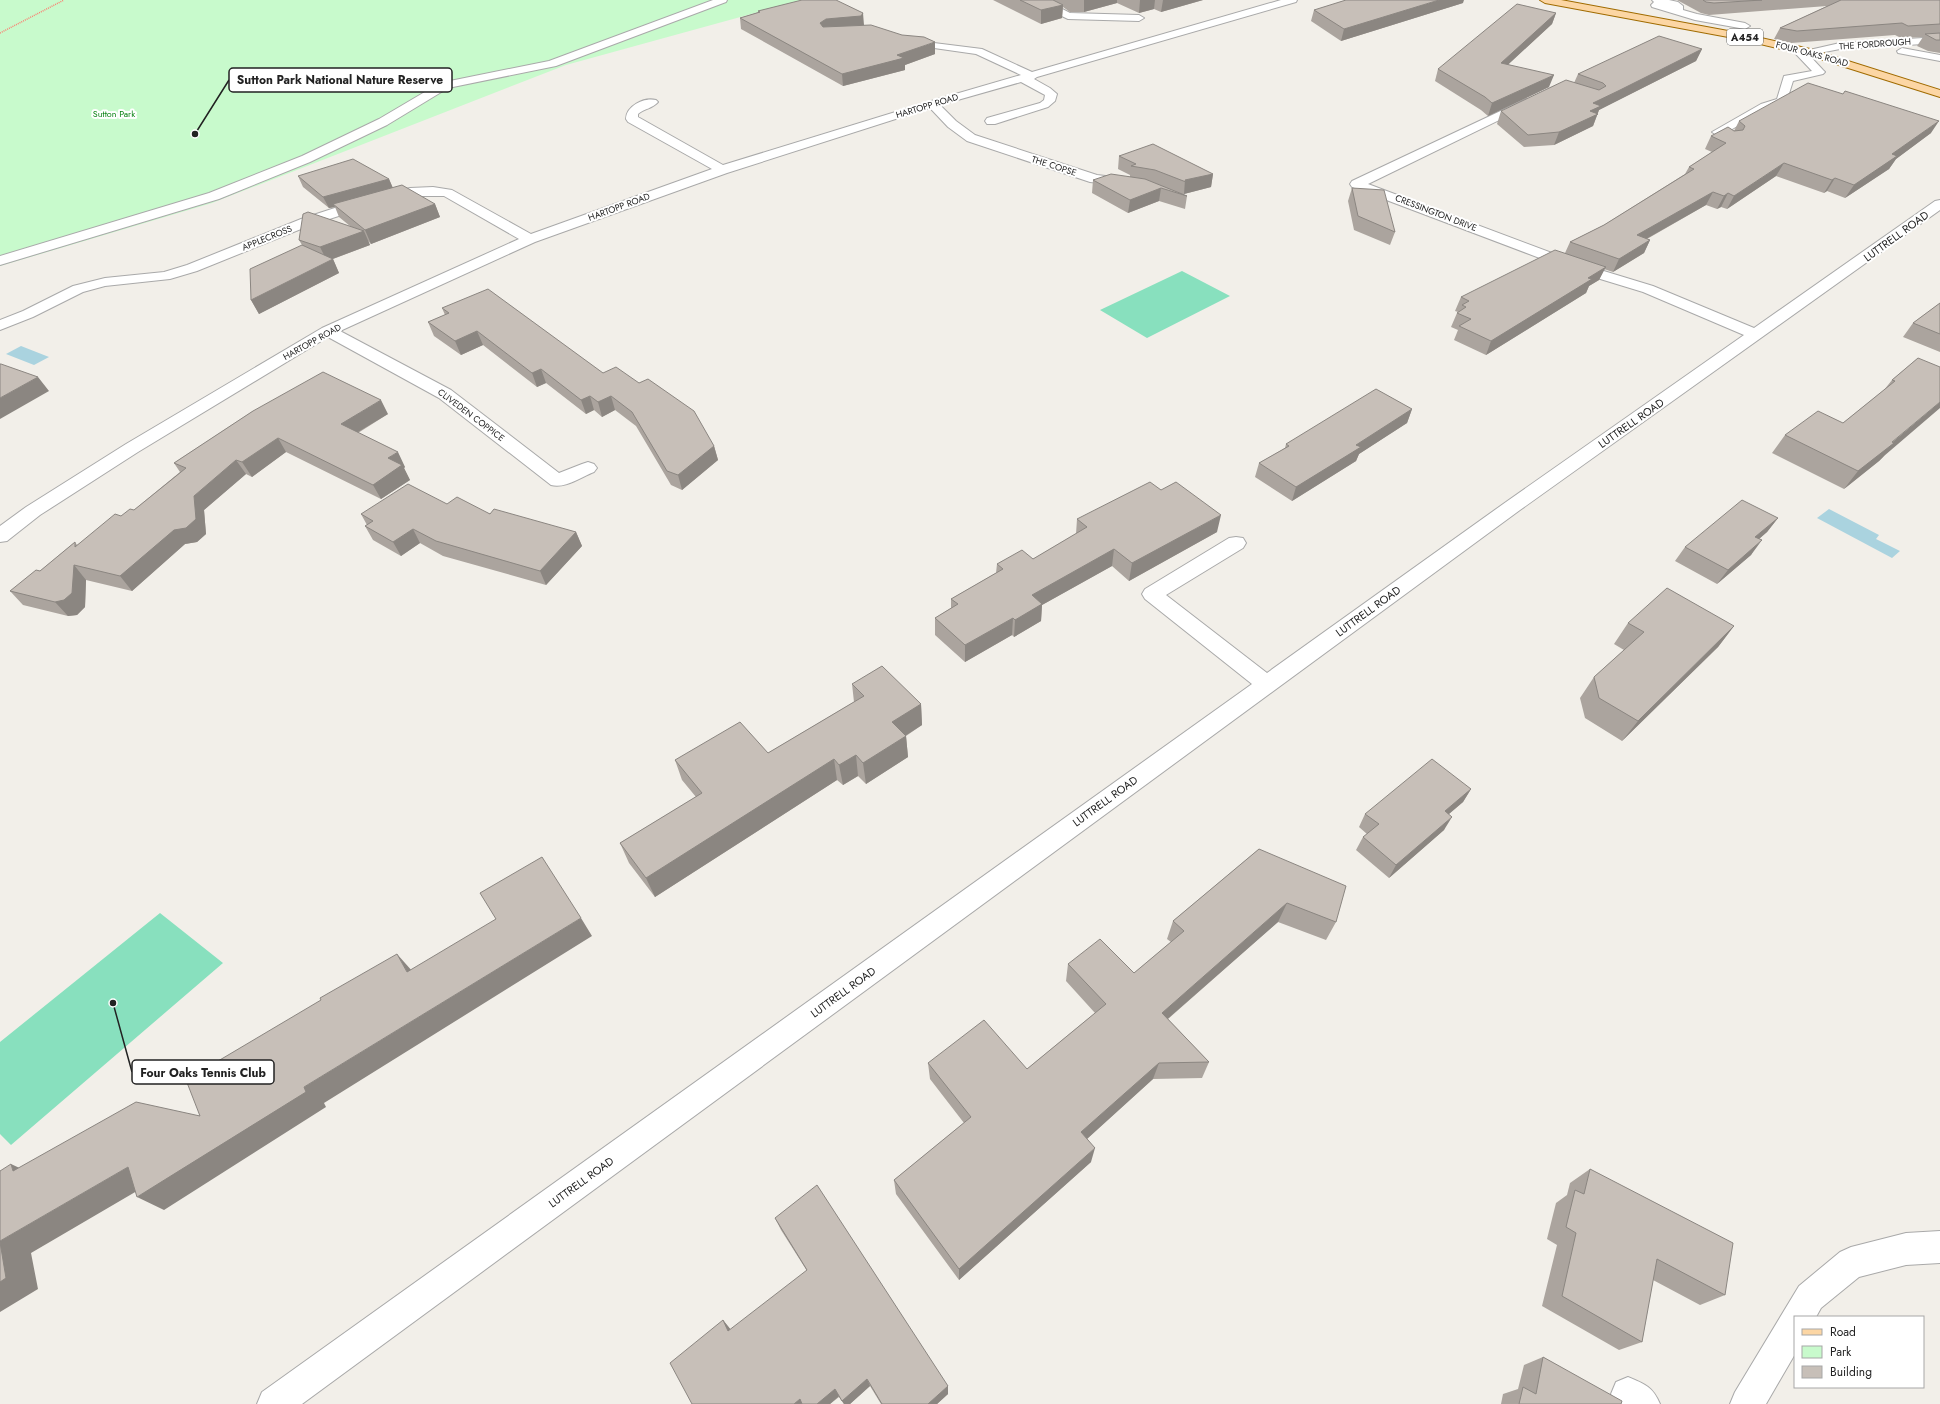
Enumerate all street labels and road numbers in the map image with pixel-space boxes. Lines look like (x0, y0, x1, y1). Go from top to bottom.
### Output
road number: A454 (1727, 29, 1763, 45)
street label: THE FORDROUGH (1838, 34, 1911, 53)
street label: FOUR OAKS ROAD (1775, 38, 1850, 69)
street label: HARTOPP ROAD (894, 90, 960, 121)
street label: THE COPSE (1030, 152, 1078, 179)
street label: HARTOPP ROAD (586, 189, 651, 224)
street label: CRESSINGTON DRIVE (1393, 191, 1479, 234)
street label: LUTTRELL ROAD (1860, 207, 1932, 265)
street label: APPLECROSS (240, 222, 294, 253)
street label: HARTOPP ROAD (280, 320, 343, 363)
street label: CLIVEDEN COPPICE (435, 385, 507, 444)
street label: LUTTRELL ROAD (1595, 394, 1668, 452)
street label: LUTTRELL ROAD (1332, 582, 1404, 640)
street label: LUTTRELL ROAD (1069, 772, 1141, 830)
street label: LUTTRELL ROAD (807, 963, 879, 1021)
street label: LUTTRELL ROAD (545, 1153, 617, 1211)

